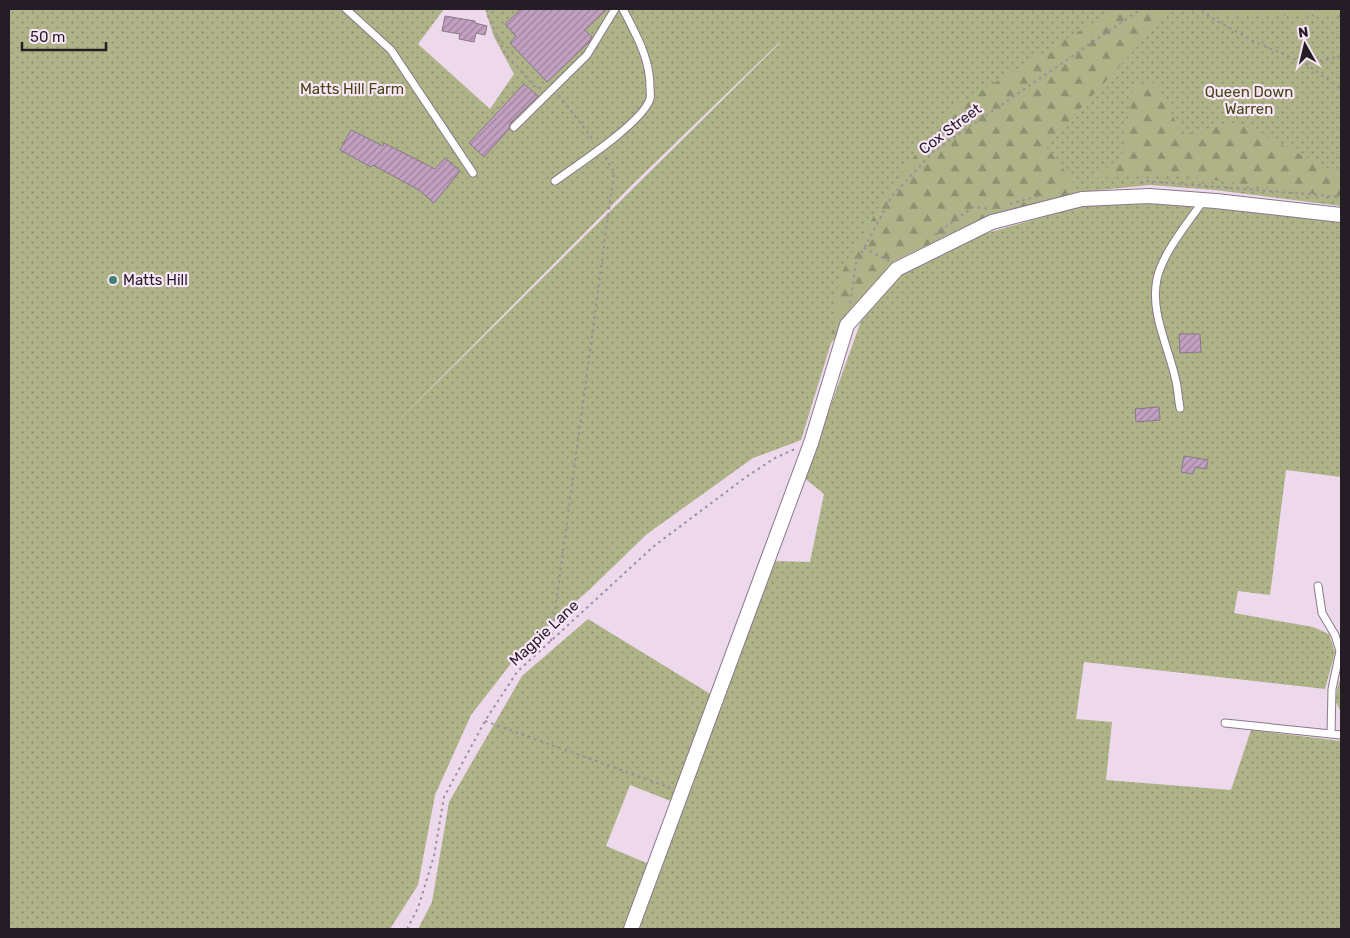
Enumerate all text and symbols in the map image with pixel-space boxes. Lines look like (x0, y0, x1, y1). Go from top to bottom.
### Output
scale bar (22, 20, 106, 52)
north arrow (1280, 20, 1330, 70)
text: N (1297, 24, 1309, 42)
text: 50 m (30, 28, 65, 46)
park label: Matts Hill Farm (300, 80, 404, 98)
park label: Queen Down Warren (1205, 83, 1293, 118)
street label: Cox Street (915, 100, 985, 158)
place label: Matts Hill (123, 271, 188, 289)
marker: Matts Hill (107, 274, 119, 286)
street label: Magpie Lane (506, 596, 582, 670)

